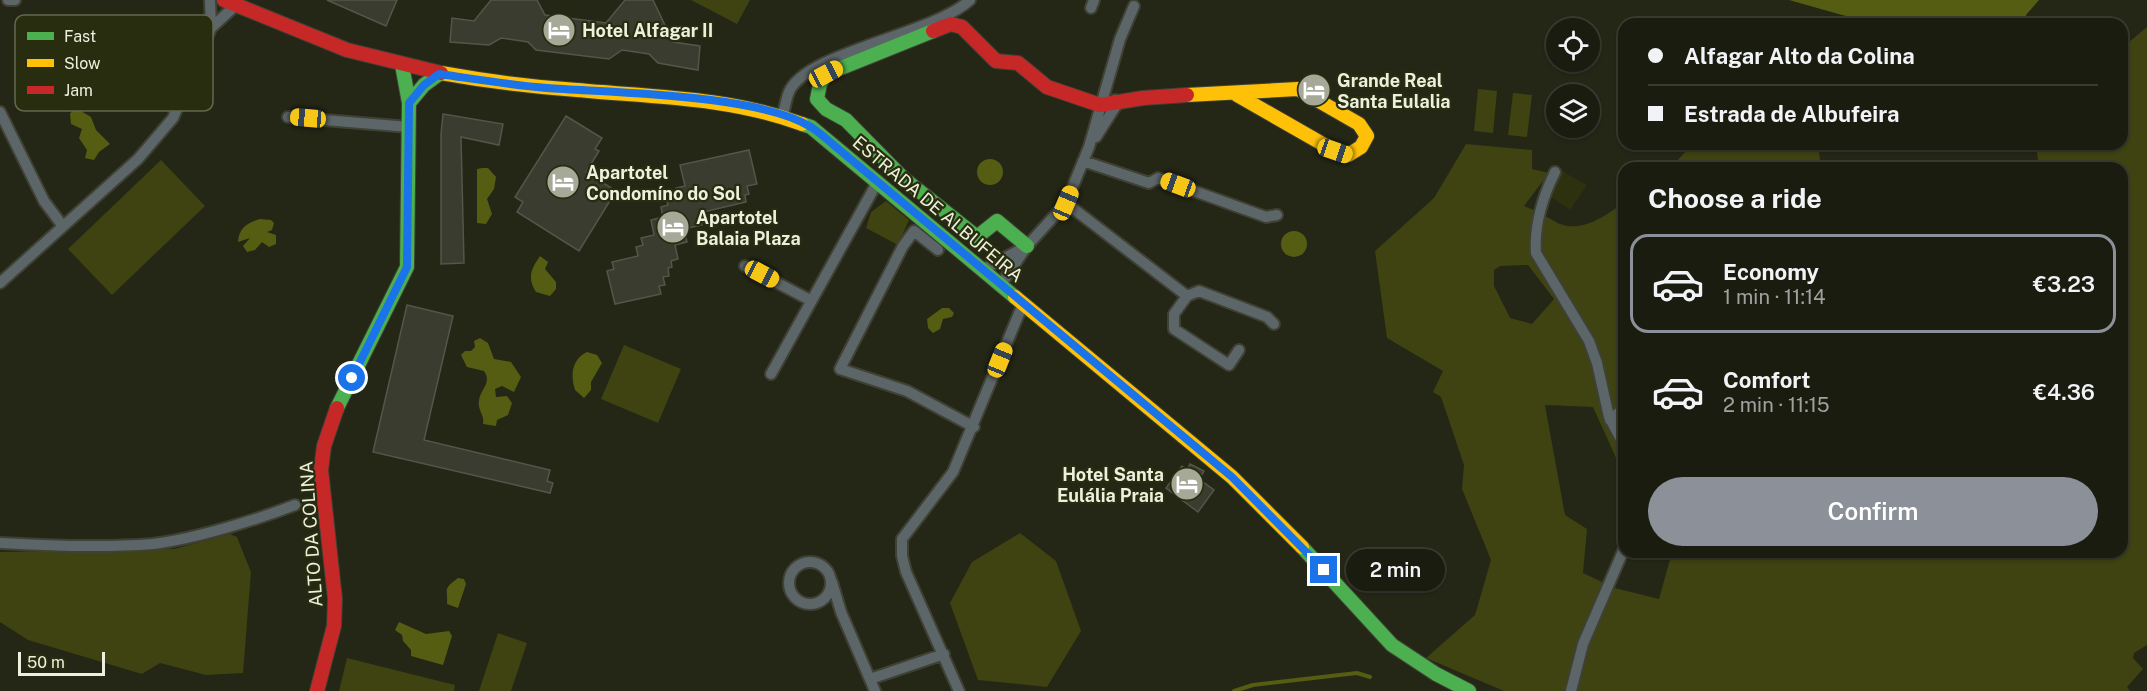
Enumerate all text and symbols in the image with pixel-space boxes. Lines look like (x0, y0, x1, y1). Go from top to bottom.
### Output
hotel icon: Hotel Alfagar II (541, 12, 577, 48)
legend (15, 15, 213, 111)
map controls (1546, 18, 1600, 138)
button: locate (1546, 18, 1600, 72)
place label: Hotel Alfagar II (582, 20, 713, 41)
text: Fast (64, 27, 96, 46)
text: Alfagar Alto da Colina (1684, 43, 1915, 69)
text: Slow (64, 54, 101, 73)
car (806, 58, 846, 90)
place label: Grande Real Santa Eulalia (1337, 70, 1451, 112)
hotel icon: Grande Real Santa Eulalia (1296, 72, 1332, 108)
text: Jam (64, 81, 93, 100)
button: layers (1546, 84, 1600, 138)
text: Estrada de Albufeira (1684, 101, 1900, 127)
car (289, 107, 327, 129)
street label: ESTRADA DE ALBUFEIRA (849, 132, 1028, 287)
car (1315, 137, 1355, 165)
place label: Apartotel Condomíno do Sol (586, 162, 741, 204)
hotel icon: Apartotel Condomíno do Sol (545, 164, 581, 200)
car (1158, 170, 1198, 200)
text: Choose a ride (1648, 182, 1822, 214)
car (1051, 183, 1081, 223)
place label: Apartotel Balaia Plaza (696, 207, 801, 249)
hotel icon: Apartotel Balaia Plaza (655, 209, 691, 245)
icon: car (1651, 257, 1705, 311)
car (742, 258, 782, 290)
text: Economy (1723, 259, 1819, 285)
text: €3.23 (2033, 271, 2095, 297)
text: 1 min · 11:14 (1723, 285, 1826, 309)
car (985, 340, 1015, 380)
route start (338, 364, 365, 391)
icon: car (1651, 365, 1705, 419)
text: Comfort (1723, 367, 1810, 393)
text: €4.36 (2033, 379, 2095, 405)
text: 2 min · 11:15 (1723, 393, 1830, 417)
street label: ALTO DA COLINA (295, 460, 327, 608)
place label: Hotel Santa Eulália Praia (1057, 464, 1164, 506)
hotel icon: Hotel Santa Eulália Praia (1169, 466, 1205, 502)
button: Confirm (1648, 477, 2098, 546)
callout: 2 min (1345, 549, 1444, 591)
route end (1310, 556, 1337, 583)
text: 2 min (1370, 558, 1421, 582)
scale bar (18, 649, 105, 676)
text: 50 m (27, 653, 65, 672)

